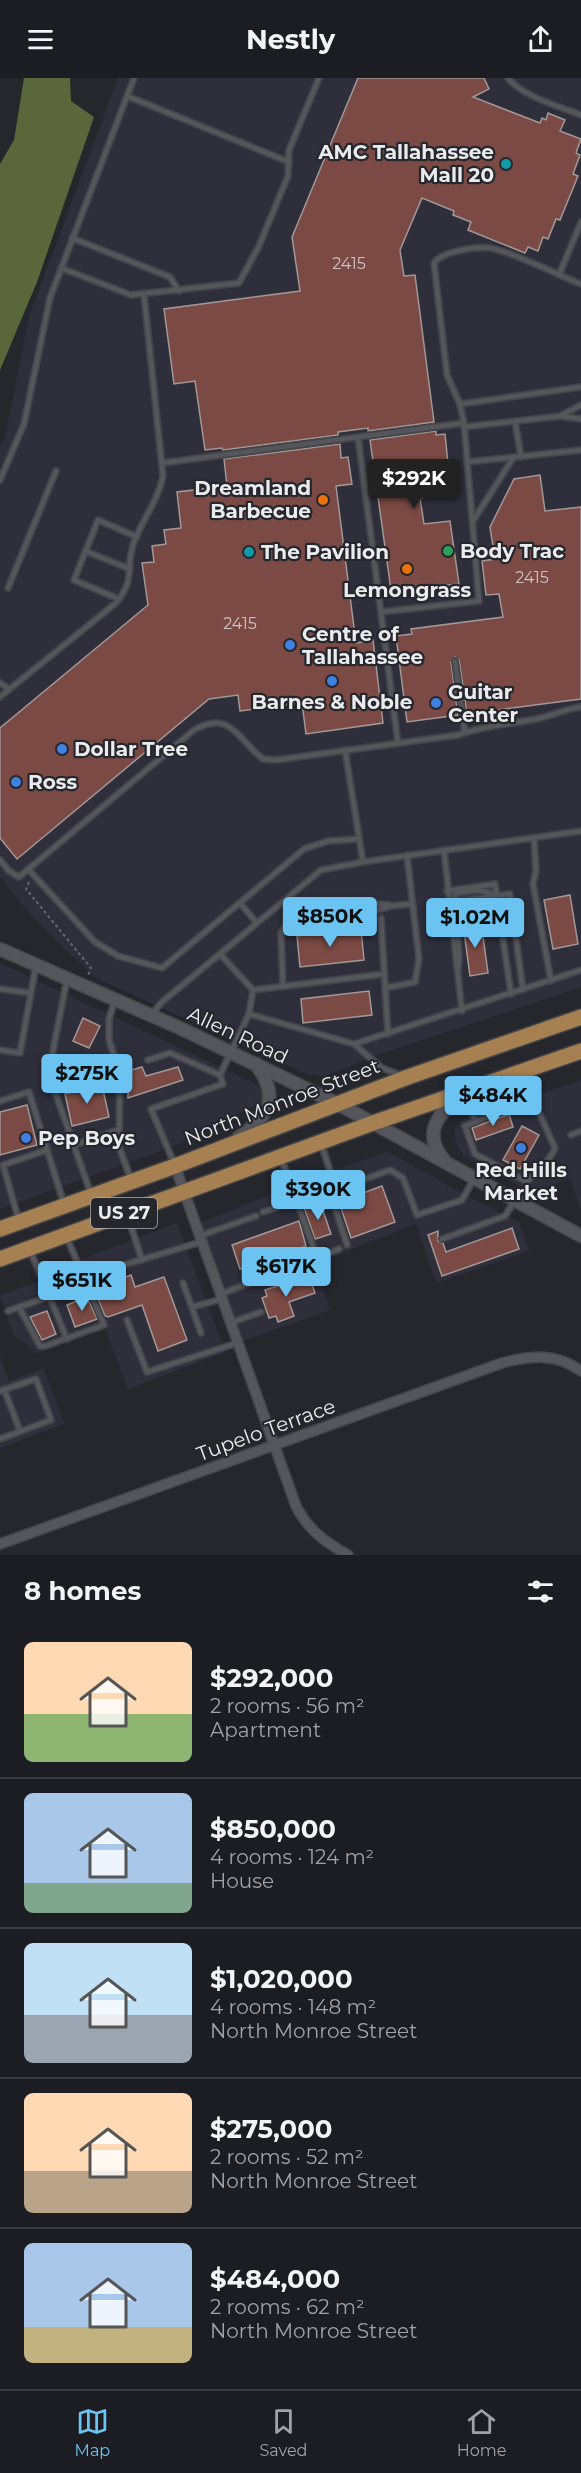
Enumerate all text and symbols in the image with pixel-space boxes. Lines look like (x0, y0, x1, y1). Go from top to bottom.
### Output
icon: menu (24, 23, 57, 56)
text: Nestly (246, 23, 335, 56)
icon: share (524, 23, 557, 56)
place label: AMC Tallahassee Mall 20 (317, 140, 494, 187)
marker: AMC Tallahassee Mall 20 (499, 157, 513, 171)
house number: 2415 (332, 254, 366, 273)
pin: $292K (372, 459, 456, 510)
text: $292K (382, 466, 446, 490)
place label: Dreamland Barbecue (194, 476, 311, 523)
marker: Dreamland Barbecue (316, 493, 330, 507)
place label: Body Trac (460, 539, 564, 563)
place label: The Pavilion (261, 540, 389, 564)
marker: Body Trac (441, 544, 455, 558)
marker: The Pavilion (242, 545, 256, 559)
marker: Lemongrass (400, 562, 414, 576)
house number: 2415 (515, 568, 549, 587)
place label: Lemongrass (343, 578, 471, 602)
house number: 2415 (223, 614, 257, 633)
place label: Centre of Tallahassee (302, 622, 423, 669)
marker: Centre of Tallahassee (283, 638, 297, 652)
marker: Barnes & Noble (325, 674, 339, 688)
place label: Guitar Center (448, 680, 519, 727)
place label: Barnes & Noble (252, 690, 412, 714)
marker: Guitar Center (429, 696, 443, 710)
place label: Dollar Tree (74, 737, 188, 761)
marker: Dollar Tree (55, 742, 69, 756)
place label: Ross (28, 770, 77, 794)
marker: Ross (9, 775, 23, 789)
pin: $850K (288, 897, 372, 948)
pin: $1.02M (426, 898, 524, 949)
text: $850K (297, 904, 363, 928)
text: $1.02M (440, 905, 510, 929)
street label: Allen Road (184, 1001, 292, 1069)
pin: $275K (45, 1054, 129, 1105)
street label: North Monroe Street (181, 1054, 383, 1150)
text: $275K (55, 1061, 119, 1085)
pin: $484K (451, 1076, 535, 1127)
text: $484K (459, 1083, 527, 1107)
place label: Pep Boys (38, 1126, 135, 1150)
marker: Pep Boys (19, 1131, 33, 1145)
marker: Red Hills Market (514, 1141, 528, 1155)
place label: Red Hills Market (475, 1158, 567, 1205)
pin: $390K (276, 1170, 360, 1221)
text: $390K (285, 1177, 351, 1201)
road number: US 27 (91, 1198, 157, 1228)
pin: $617K (244, 1247, 328, 1298)
text: $617K (256, 1254, 316, 1278)
pin: $651K (40, 1261, 124, 1312)
text: $651K (52, 1268, 112, 1292)
street label: Tupelo Terrace (193, 1394, 339, 1466)
text: 8 homes (24, 1575, 141, 1607)
icon: filters (524, 1575, 557, 1608)
text: $292,000 (210, 1662, 333, 1694)
icon: home (72, 1666, 144, 1738)
text: 2 rooms · 56 m² (210, 1694, 365, 1718)
text: Apartment (210, 1718, 321, 1742)
text: $850,000 (210, 1813, 336, 1845)
icon: home (72, 1817, 144, 1889)
text: 4 rooms · 124 m² (210, 1845, 374, 1869)
text: House (210, 1869, 274, 1893)
text: $1,020,000 (210, 1963, 353, 1995)
icon: home (72, 1967, 144, 2039)
text: 4 rooms · 148 m² (210, 1995, 376, 2019)
text: North Monroe Street (210, 2019, 417, 2043)
text: $275,000 (210, 2113, 333, 2145)
icon: home (72, 2117, 144, 2189)
text: 2 rooms · 52 m² (210, 2145, 364, 2169)
text: North Monroe Street (210, 2169, 417, 2193)
text: $484,000 (210, 2263, 340, 2295)
icon: home (72, 2267, 144, 2339)
text: 2 rooms · 62 m² (210, 2295, 365, 2319)
text: North Monroe Street (210, 2319, 417, 2343)
tab: Map (75, 2405, 110, 2460)
tab: Saved (259, 2405, 307, 2460)
tab: Home (457, 2405, 506, 2460)

